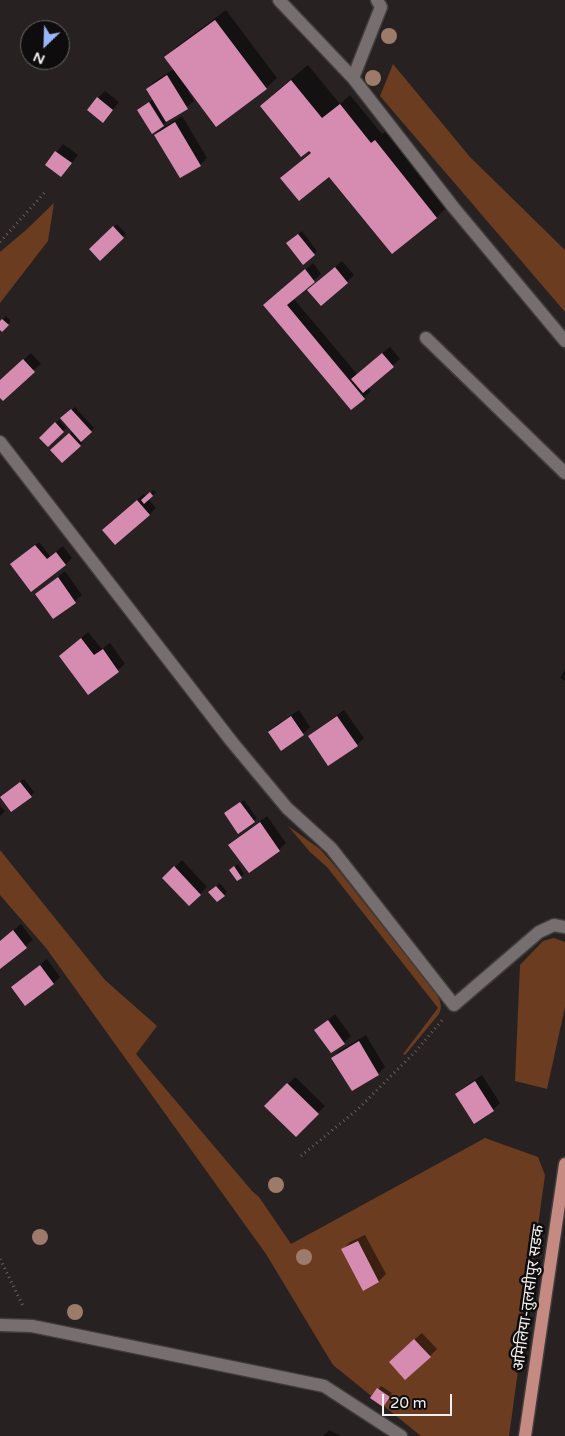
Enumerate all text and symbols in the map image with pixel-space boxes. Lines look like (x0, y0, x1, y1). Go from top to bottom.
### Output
north arrow (20, 20, 70, 70)
text: N (31, 48, 48, 68)
street label: अमिलिया-तुलसीपुर सडक (509, 1224, 549, 1372)
scale bar (385, 1384, 455, 1416)
text: 20 m (390, 1394, 427, 1412)

